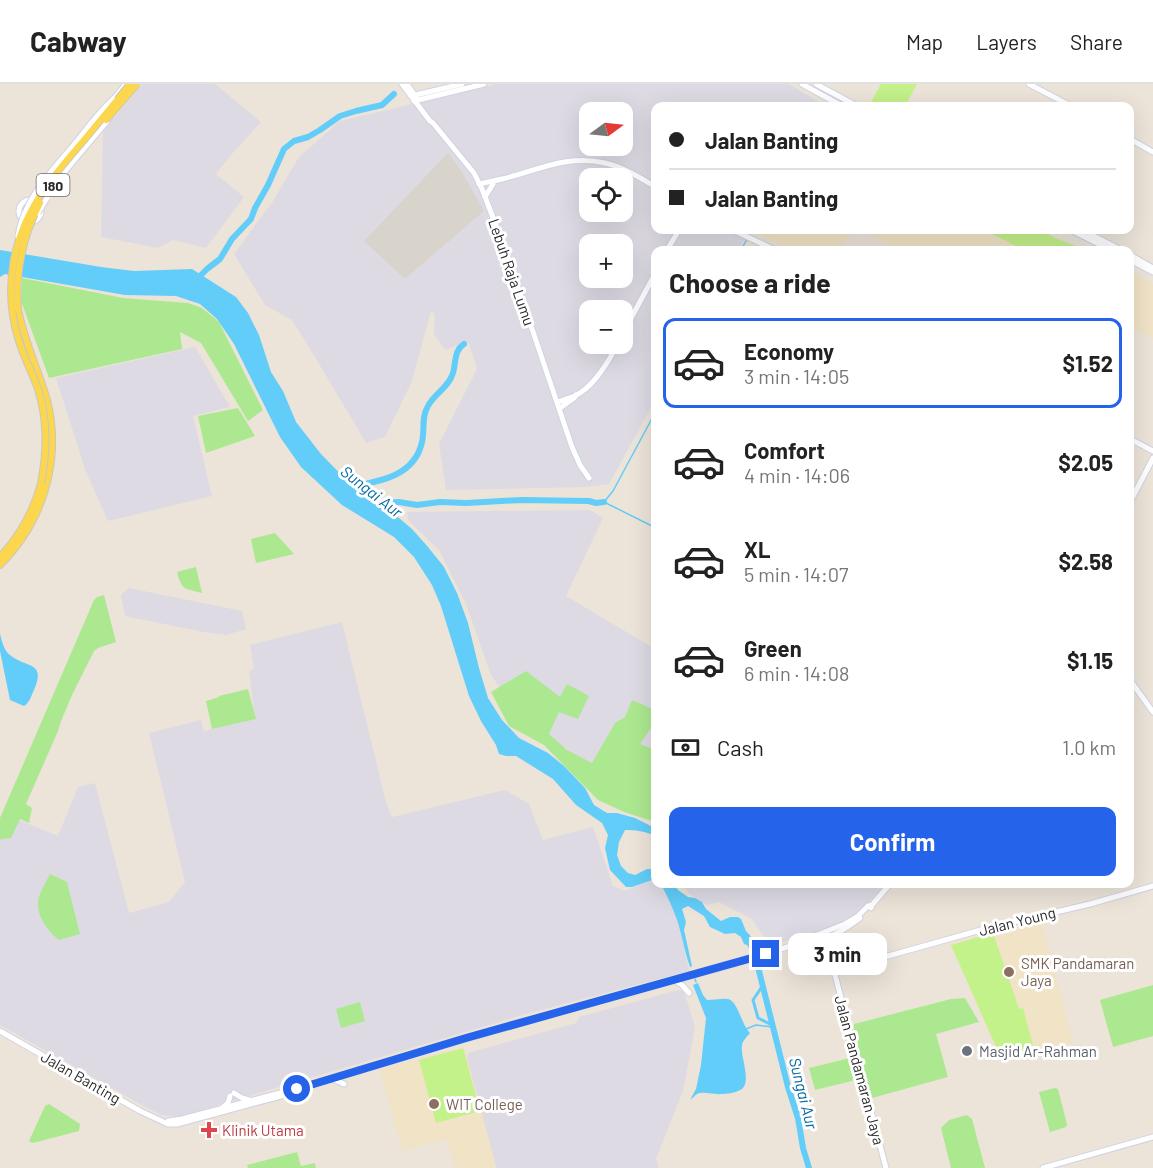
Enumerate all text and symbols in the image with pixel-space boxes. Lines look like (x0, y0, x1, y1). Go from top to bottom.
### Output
text: Cabway (30, 24, 127, 58)
text: Map (906, 29, 943, 54)
text: Layers (976, 29, 1037, 54)
text: Share (1070, 29, 1123, 54)
north arrow (579, 102, 633, 156)
map controls (579, 102, 633, 354)
text: Jalan Banting (705, 127, 838, 153)
button: locate (579, 168, 633, 222)
road number: 180 (36, 174, 70, 196)
text: Jalan Banting (705, 185, 838, 211)
street label: Lebuh Raja Lumu (485, 216, 539, 328)
button: + (579, 234, 633, 288)
text: Choose a ride (669, 266, 831, 298)
button: − (579, 300, 633, 354)
icon: car (672, 336, 726, 390)
text: Economy (744, 338, 834, 364)
text: $1.52 (1063, 350, 1113, 376)
text: 3 min · 14:05 (744, 364, 849, 388)
icon: car (672, 435, 726, 489)
text: Comfort (744, 437, 825, 463)
text: $2.05 (1058, 449, 1113, 475)
water label: Sungai Aur (337, 461, 408, 522)
text: 4 min · 14:06 (744, 463, 850, 487)
icon: car (672, 534, 726, 588)
text: XL (744, 536, 770, 562)
text: $2.58 (1058, 548, 1113, 574)
text: 5 min · 14:07 (744, 562, 848, 586)
icon: car (672, 633, 726, 687)
text: Green (744, 635, 802, 661)
text: $1.15 (1067, 647, 1113, 673)
text: 6 min · 14:08 (744, 661, 849, 685)
icon: cash (669, 731, 702, 764)
text: Cash (717, 734, 764, 760)
text: 1.0 km (1062, 735, 1116, 759)
button: Confirm (669, 807, 1116, 876)
street label: Jalan Young (977, 903, 1057, 939)
callout: 3 min (787, 933, 886, 975)
route end (752, 940, 779, 967)
text: 3 min (814, 942, 861, 966)
place label: SMK Pandamaran Jaya (1021, 954, 1134, 989)
marker: SMK Pandamaran Jaya (1002, 965, 1016, 979)
street label: Jalan Pandamaran Jaya (831, 993, 889, 1147)
place label: Masjid Ar-Rahman (979, 1042, 1097, 1060)
marker: Masjid Ar-Rahman (960, 1044, 974, 1058)
street label: Jalan Banting (38, 1047, 124, 1107)
water label: Sungai Aur (786, 1055, 822, 1132)
route start (283, 1075, 310, 1102)
place label: WIT College (446, 1095, 523, 1113)
marker: WIT College (427, 1097, 441, 1111)
marker: Klinik Utama (200, 1121, 218, 1139)
place label: Klinik Utama (222, 1121, 304, 1139)

